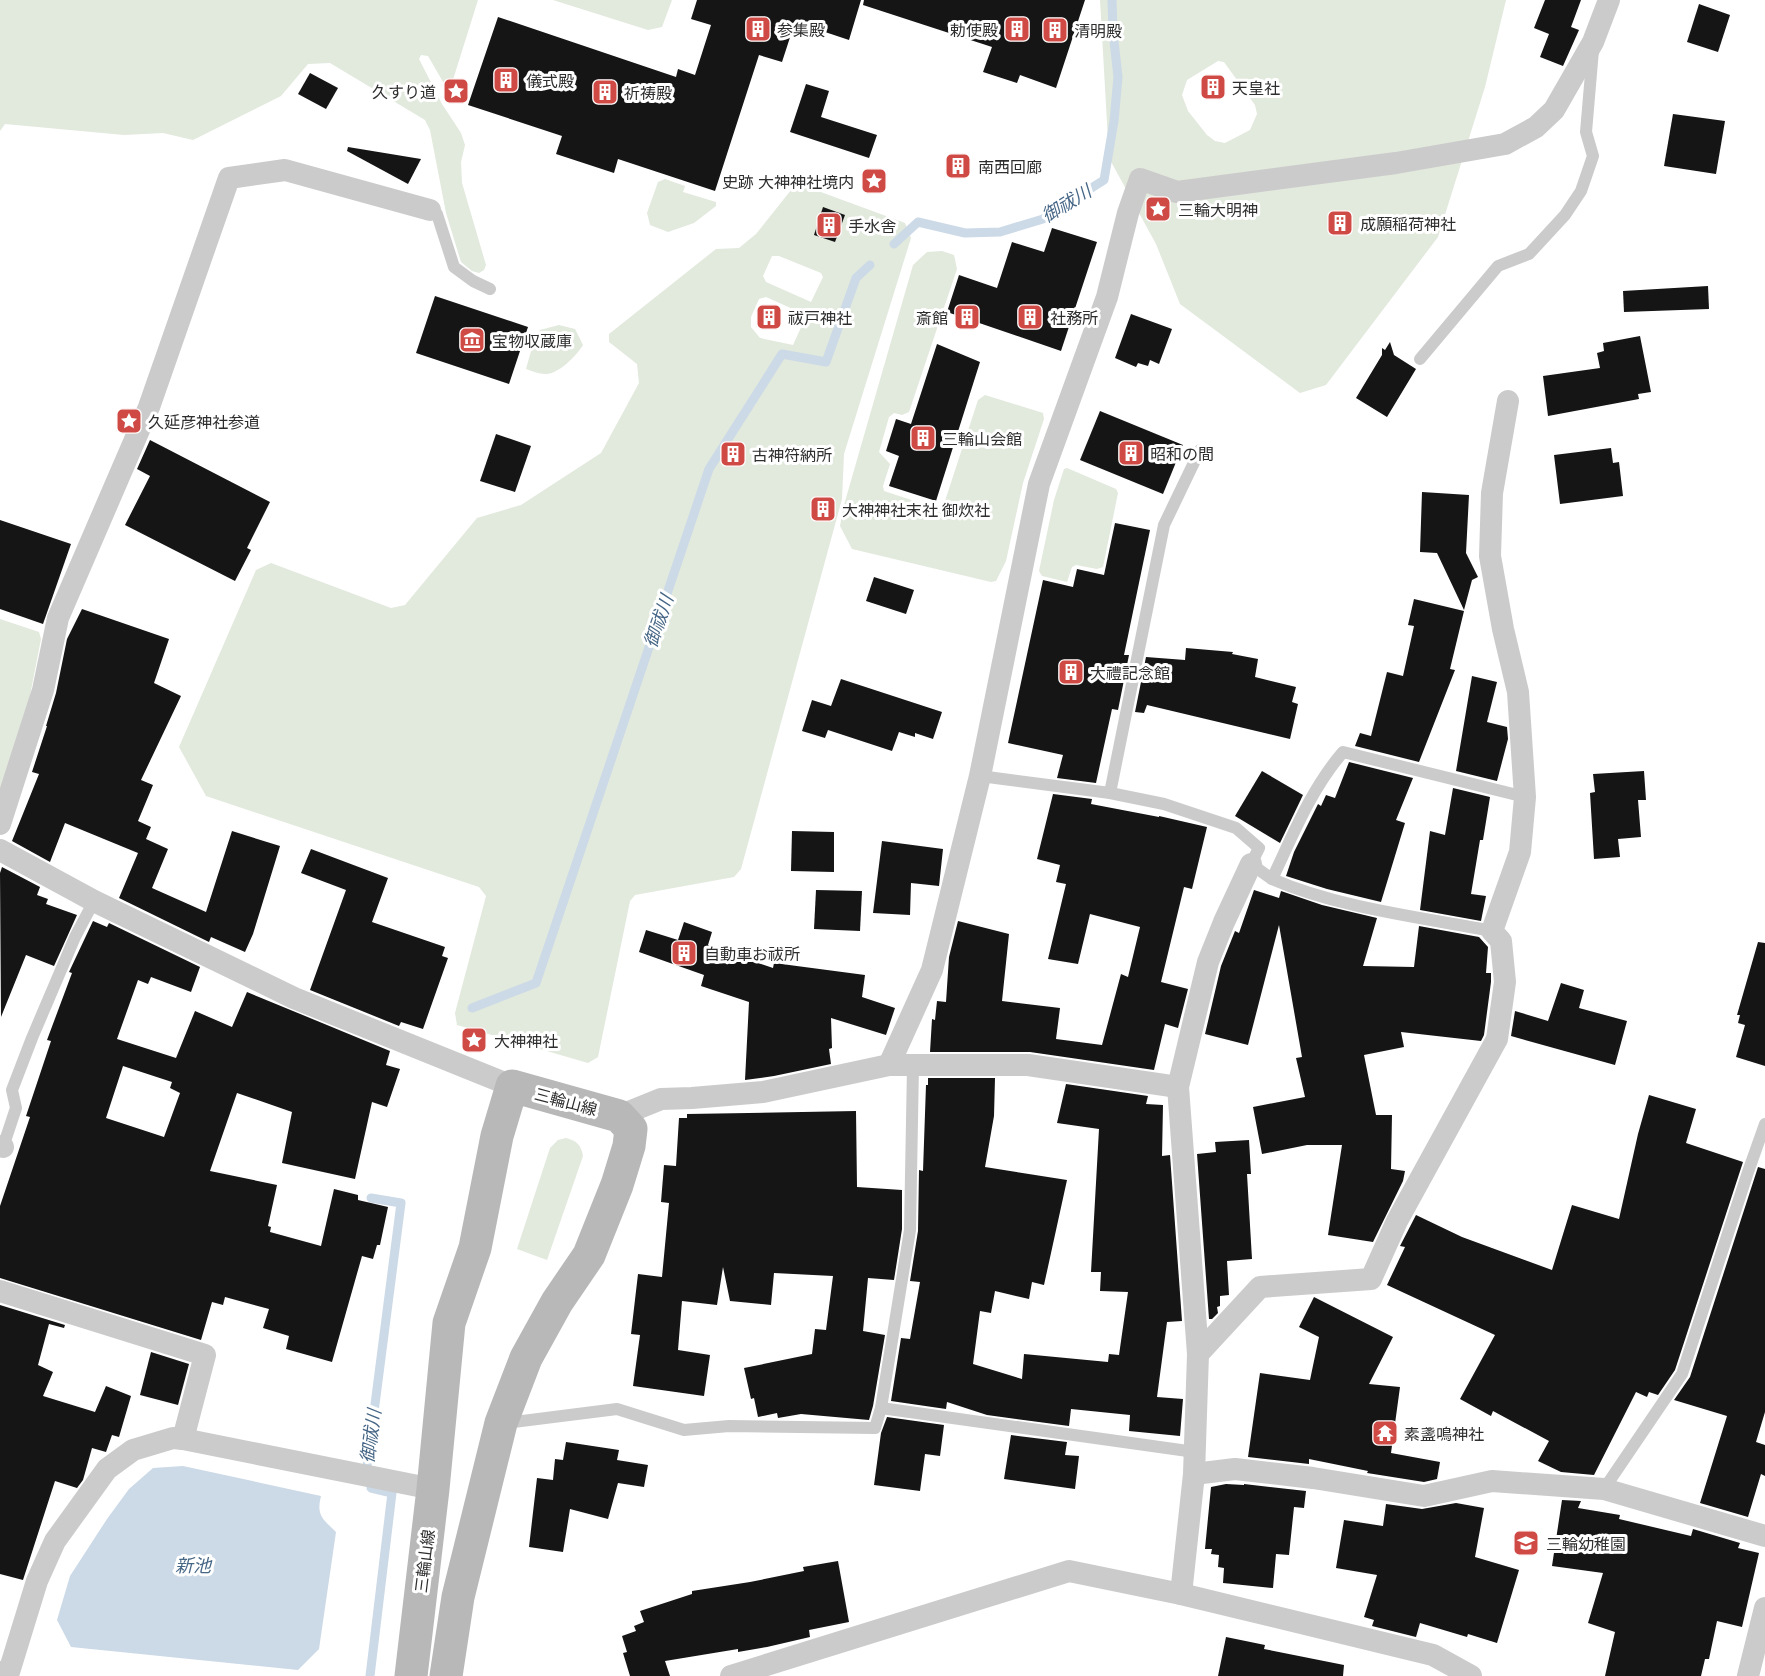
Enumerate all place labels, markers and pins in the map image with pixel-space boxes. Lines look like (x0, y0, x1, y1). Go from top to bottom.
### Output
building icon: 参集殿 (743, 14, 773, 44)
building icon: 勅使殿 (1002, 14, 1032, 44)
building icon: 清明殿 (1040, 15, 1070, 45)
place label: 参集殿 (777, 20, 825, 39)
place label: 勅使殿 (950, 20, 998, 39)
place label: 清明殿 (1074, 21, 1122, 40)
building icon: 儀式殿 (491, 65, 521, 95)
place label: 儀式殿 (526, 71, 574, 90)
building icon: 天皇社 (1198, 72, 1228, 102)
place icon: 久すり道 (441, 76, 471, 106)
building icon: 祈祷殿 (590, 77, 620, 107)
place label: 天皇社 (1232, 78, 1280, 97)
place label: 久すり道 (372, 82, 436, 101)
place label: 祈祷殿 (624, 83, 672, 102)
building icon: 南西回廊 (943, 151, 973, 181)
place label: 南西回廊 (978, 157, 1042, 176)
place icon: 史跡 大神神社境内 (859, 166, 889, 196)
place label: 史跡 大神神社境内 (722, 172, 854, 191)
place icon: 三輪大明神 (1143, 194, 1173, 224)
place label: 三輪大明神 (1178, 200, 1258, 219)
building icon: 成願稲荷神社 (1325, 208, 1355, 238)
building icon: 手水舎 (814, 210, 844, 240)
place label: 成願稲荷神社 (1360, 214, 1456, 233)
place label: 手水舎 (848, 216, 896, 235)
building icon: 祓戸神社 (754, 302, 784, 332)
building icon: 斎館 (952, 302, 982, 332)
building icon: 社務所 (1015, 302, 1045, 332)
place label: 祓戸神社 (788, 308, 852, 327)
place label: 斎館 (916, 308, 948, 327)
place label: 社務所 (1050, 308, 1098, 327)
museum icon: 宝物収蔵庫 (457, 325, 487, 355)
place label: 宝物収蔵庫 (492, 331, 572, 350)
place icon: 久延彦神社参道 (114, 406, 144, 436)
place label: 久延彦神社参道 (148, 412, 260, 431)
building icon: 三輪山会館 (908, 423, 938, 453)
place label: 三輪山会館 (942, 429, 1022, 448)
building icon: 昭和の間 (1116, 438, 1146, 468)
building icon: 古神符納所 (718, 439, 748, 469)
place label: 昭和の間 (1150, 444, 1214, 463)
place label: 古神符納所 (752, 445, 832, 464)
building icon: 大神神社末社 御炊社 (808, 494, 838, 524)
place label: 大神神社末社 御炊社 (842, 500, 990, 519)
building icon: 大禮記念館 (1056, 657, 1086, 687)
place label: 大禮記念館 (1090, 663, 1170, 682)
building icon: 自動車お祓所 (669, 938, 699, 968)
place label: 自動車お祓所 (704, 944, 800, 963)
place icon: 大神神社 (459, 1025, 489, 1055)
place label: 大神神社 (494, 1031, 558, 1050)
temple icon: 素盞鳴神社 (1370, 1418, 1400, 1448)
place label: 素盞鳴神社 (1404, 1424, 1484, 1443)
school or university icon: 三輪幼稚園 (1511, 1528, 1541, 1558)
place label: 三輪幼稚園 (1546, 1534, 1626, 1553)

